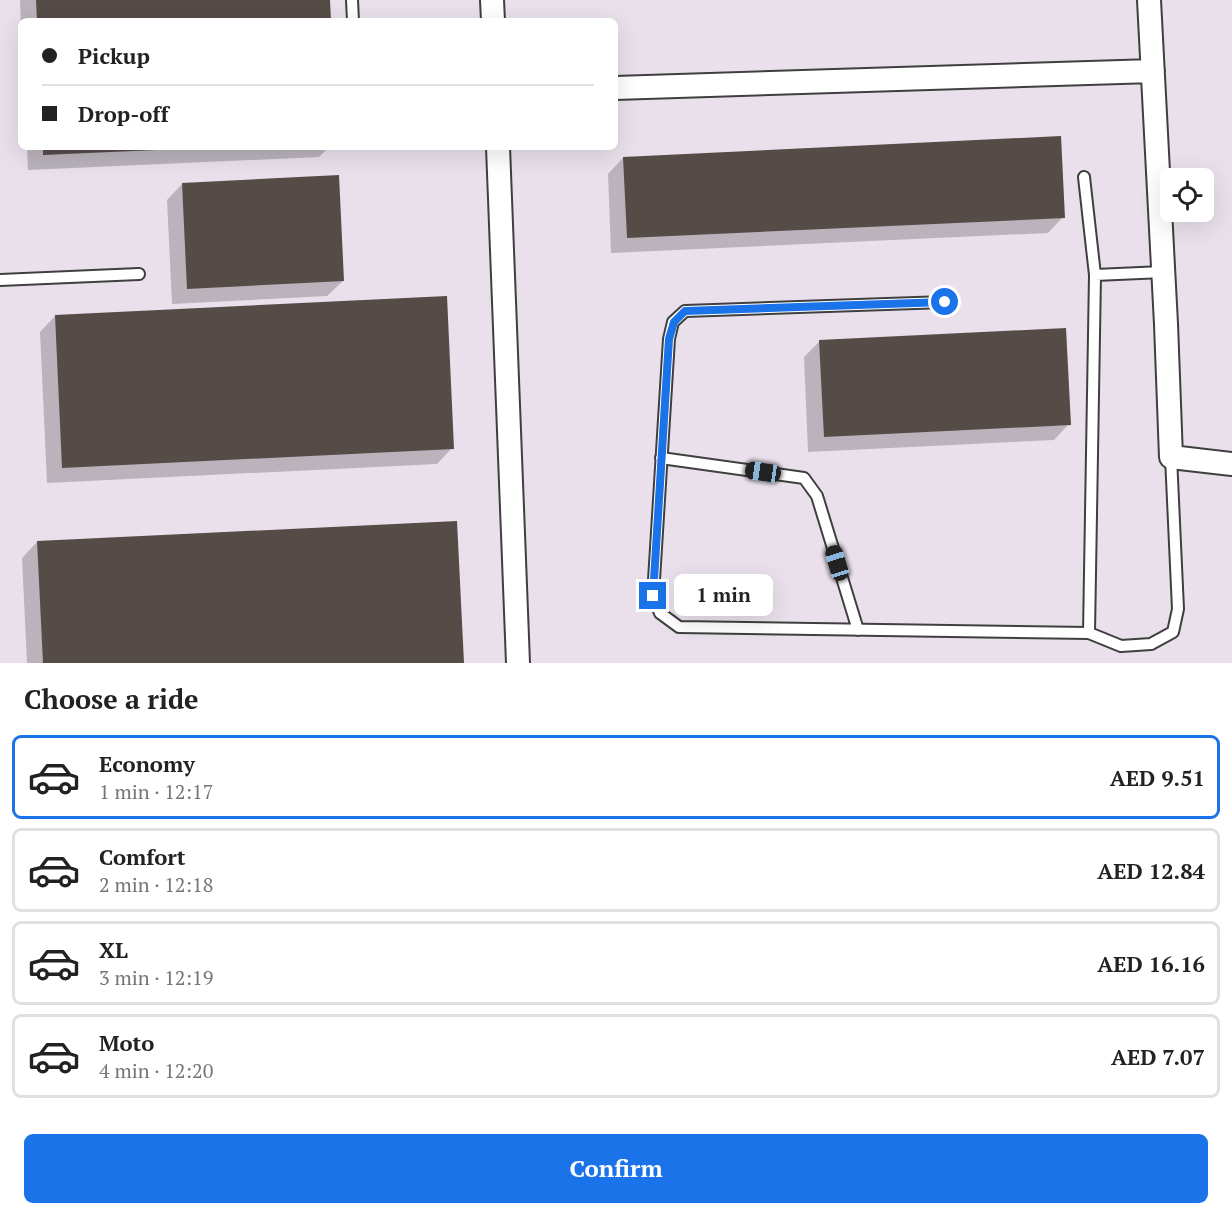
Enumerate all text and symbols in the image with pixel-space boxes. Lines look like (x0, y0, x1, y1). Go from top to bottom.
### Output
text: Pickup (78, 41, 150, 70)
text: Drop-off (78, 99, 169, 128)
map controls (1160, 168, 1214, 222)
button: locate (1160, 168, 1214, 222)
route start (931, 288, 958, 315)
car (744, 461, 782, 483)
car (823, 543, 851, 583)
callout: 1 min (674, 575, 773, 617)
text: 1 min (696, 581, 751, 608)
route end (639, 582, 666, 609)
text: Choose a ride (24, 681, 199, 717)
text: Economy (99, 749, 195, 778)
icon: car (27, 750, 81, 804)
text: AED 9.51 (1110, 763, 1205, 792)
text: 1 min · 12:17 (99, 778, 213, 805)
text: Comfort (99, 842, 185, 871)
icon: car (27, 843, 81, 897)
text: AED 12.84 (1097, 856, 1205, 885)
text: 2 min · 12:18 (99, 871, 213, 898)
text: XL (99, 935, 128, 964)
icon: car (27, 936, 81, 990)
text: AED 16.16 (1097, 949, 1205, 978)
text: 3 min · 12:19 (99, 964, 213, 991)
text: Moto (99, 1028, 154, 1057)
icon: car (27, 1029, 81, 1083)
text: AED 7.07 (1111, 1042, 1205, 1071)
text: 4 min · 12:20 (99, 1057, 213, 1084)
button: Confirm (24, 1134, 1208, 1203)

